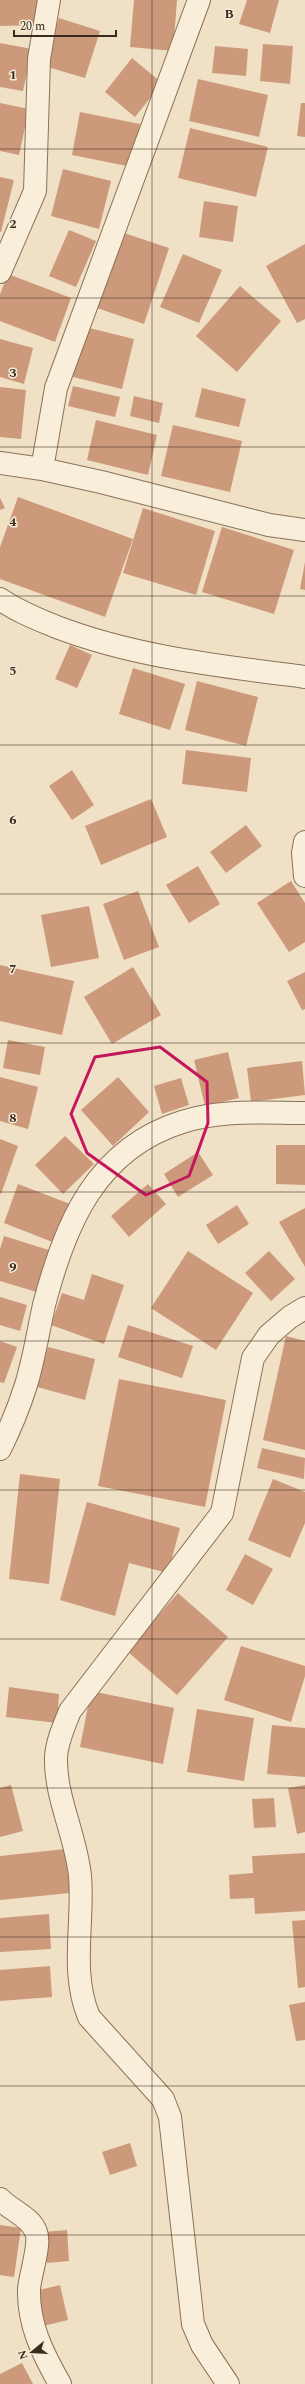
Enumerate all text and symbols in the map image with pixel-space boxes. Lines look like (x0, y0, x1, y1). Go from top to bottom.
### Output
text: B (224, 4, 234, 24)
scale bar (14, 12, 116, 38)
text: 20 m (20, 17, 45, 36)
text: 1 (9, 65, 17, 85)
text: 2 (9, 214, 17, 234)
text: 3 (9, 363, 17, 383)
text: 4 (9, 512, 17, 532)
text: 5 (9, 661, 17, 681)
text: 6 (9, 810, 17, 830)
text: 7 (9, 959, 17, 979)
text: 8 (9, 1108, 17, 1128)
text: 9 (9, 1257, 17, 1277)
north arrow (12, 2332, 52, 2372)
text: N (13, 2348, 32, 2362)

